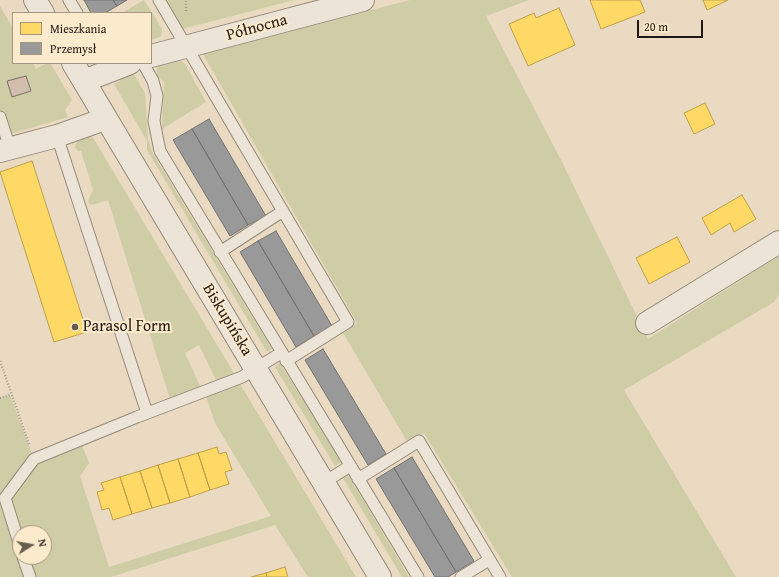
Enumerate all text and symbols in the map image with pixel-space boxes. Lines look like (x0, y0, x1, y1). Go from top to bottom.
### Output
street label: Północna (224, 11, 290, 45)
legend (12, 12, 152, 64)
scale bar (639, 12, 705, 38)
text: 20 m (644, 18, 668, 35)
text: Mieszkania (50, 20, 106, 37)
text: Przemysł (50, 40, 96, 57)
street label: Biskupińska (198, 280, 256, 360)
place label: Parasol Form (83, 317, 171, 337)
marker: Parasol Form (70, 322, 80, 332)
north arrow (12, 525, 52, 565)
text: N (34, 538, 51, 548)

